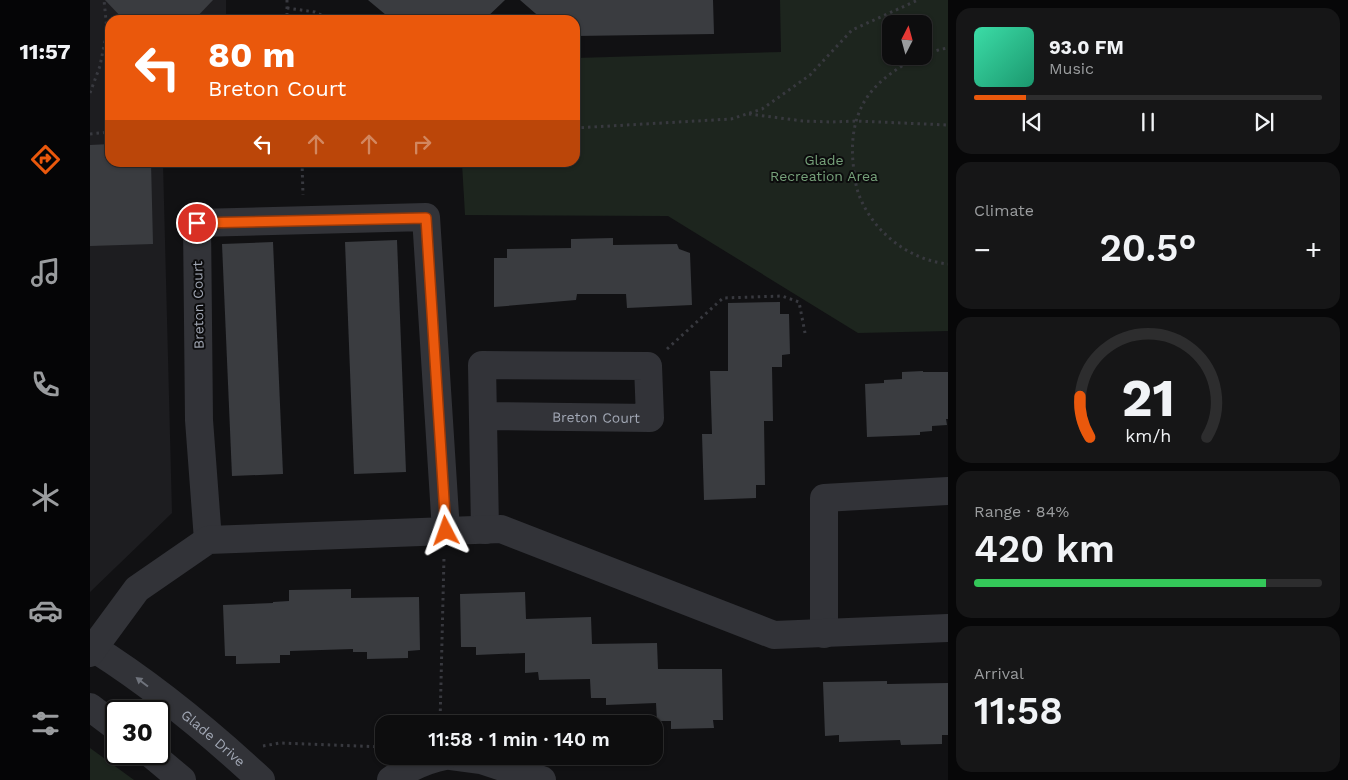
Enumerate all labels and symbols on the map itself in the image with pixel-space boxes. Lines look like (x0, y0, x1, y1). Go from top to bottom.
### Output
north arrow (882, 15, 932, 65)
park label: Glade Recreation Area (770, 152, 878, 184)
pin (176, 202, 218, 244)
street label: Breton Court (189, 261, 207, 349)
street label: Breton Court (552, 409, 640, 426)
position arrow (419, 504, 471, 556)
one-way arrow (135, 677, 149, 687)
speed limit sign: 30 (105, 700, 170, 765)
street label: Glade Drive (178, 706, 249, 770)

